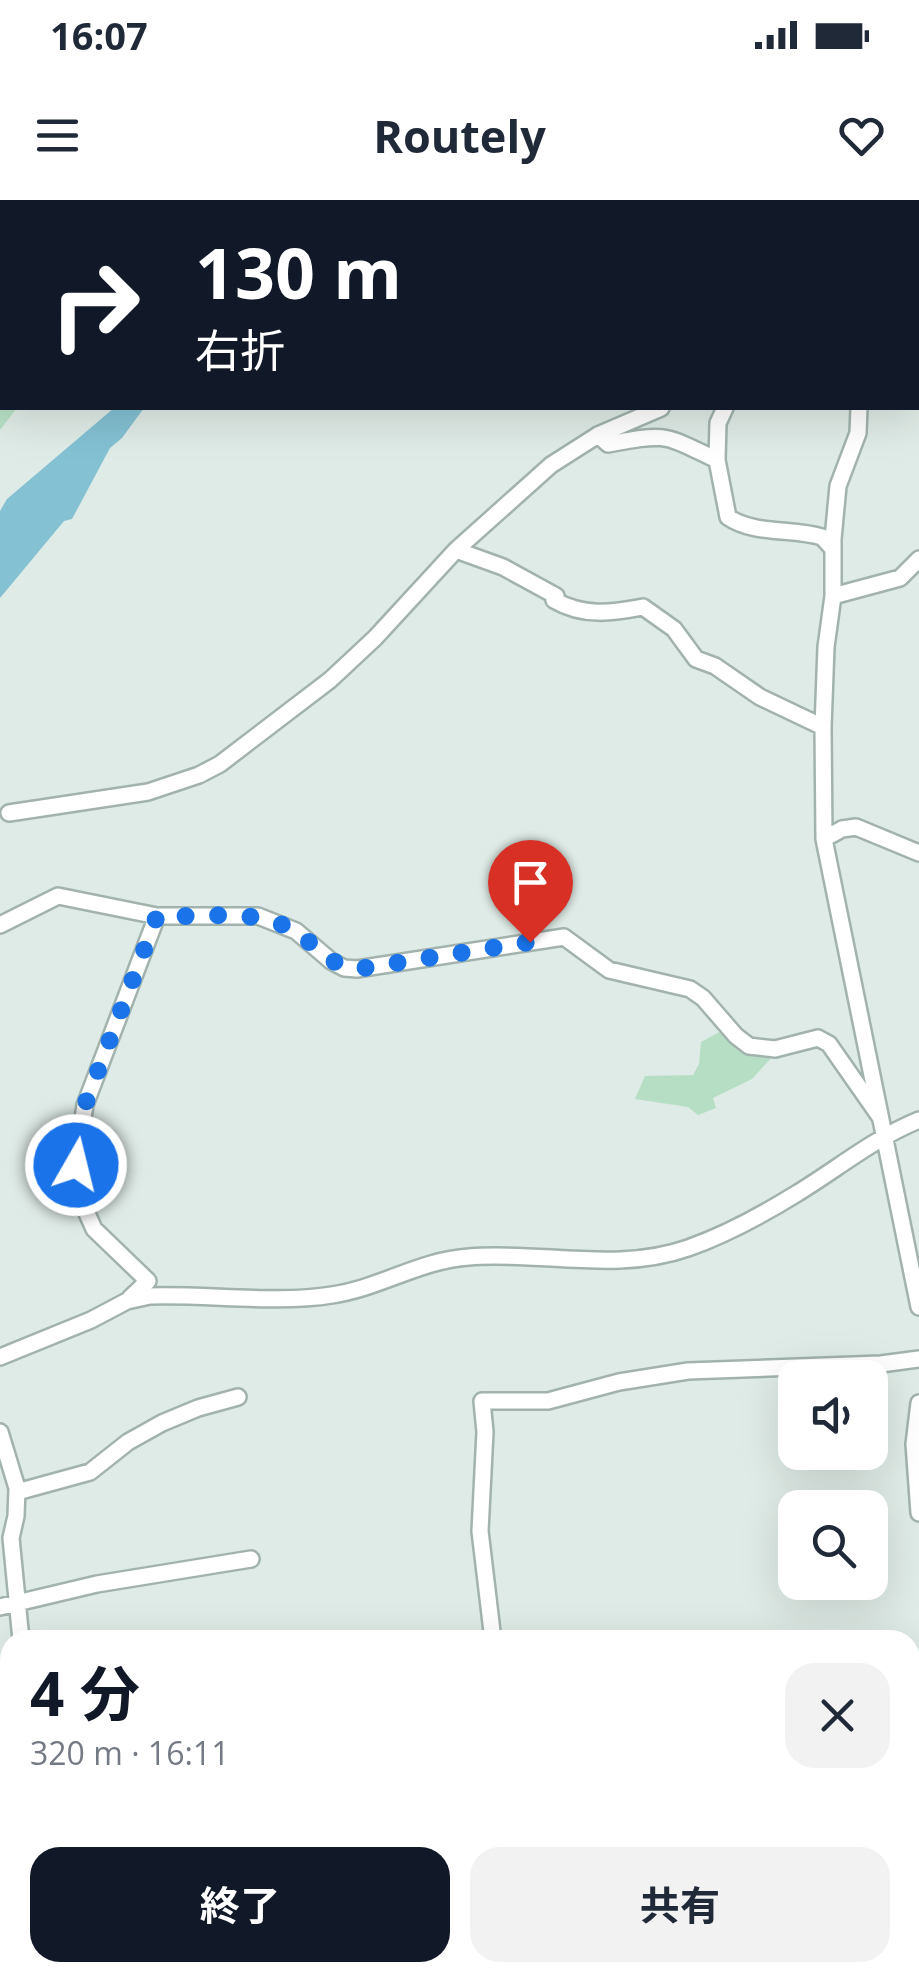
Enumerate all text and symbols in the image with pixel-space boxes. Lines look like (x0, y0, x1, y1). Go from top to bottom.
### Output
text: 16:07 (50, 9, 148, 61)
text: Routely (373, 105, 546, 166)
icon: menu (30, 108, 85, 163)
icon: heart (834, 108, 889, 163)
text: 130 m (195, 224, 402, 320)
icon: right (30, 240, 160, 370)
text: 右折 (195, 319, 285, 380)
pin (488, 840, 573, 943)
icon: arrive (503, 855, 558, 910)
position arrow (24, 1113, 128, 1217)
map controls (778, 1360, 888, 1600)
button: sound (778, 1360, 888, 1470)
button: search (778, 1490, 888, 1600)
text: 4 分 (30, 1652, 140, 1734)
button: close (785, 1663, 890, 1768)
text: 320 m · 16:11 (30, 1731, 229, 1774)
button: 終了 (30, 1847, 450, 1962)
button: 共有 (470, 1847, 890, 1962)

